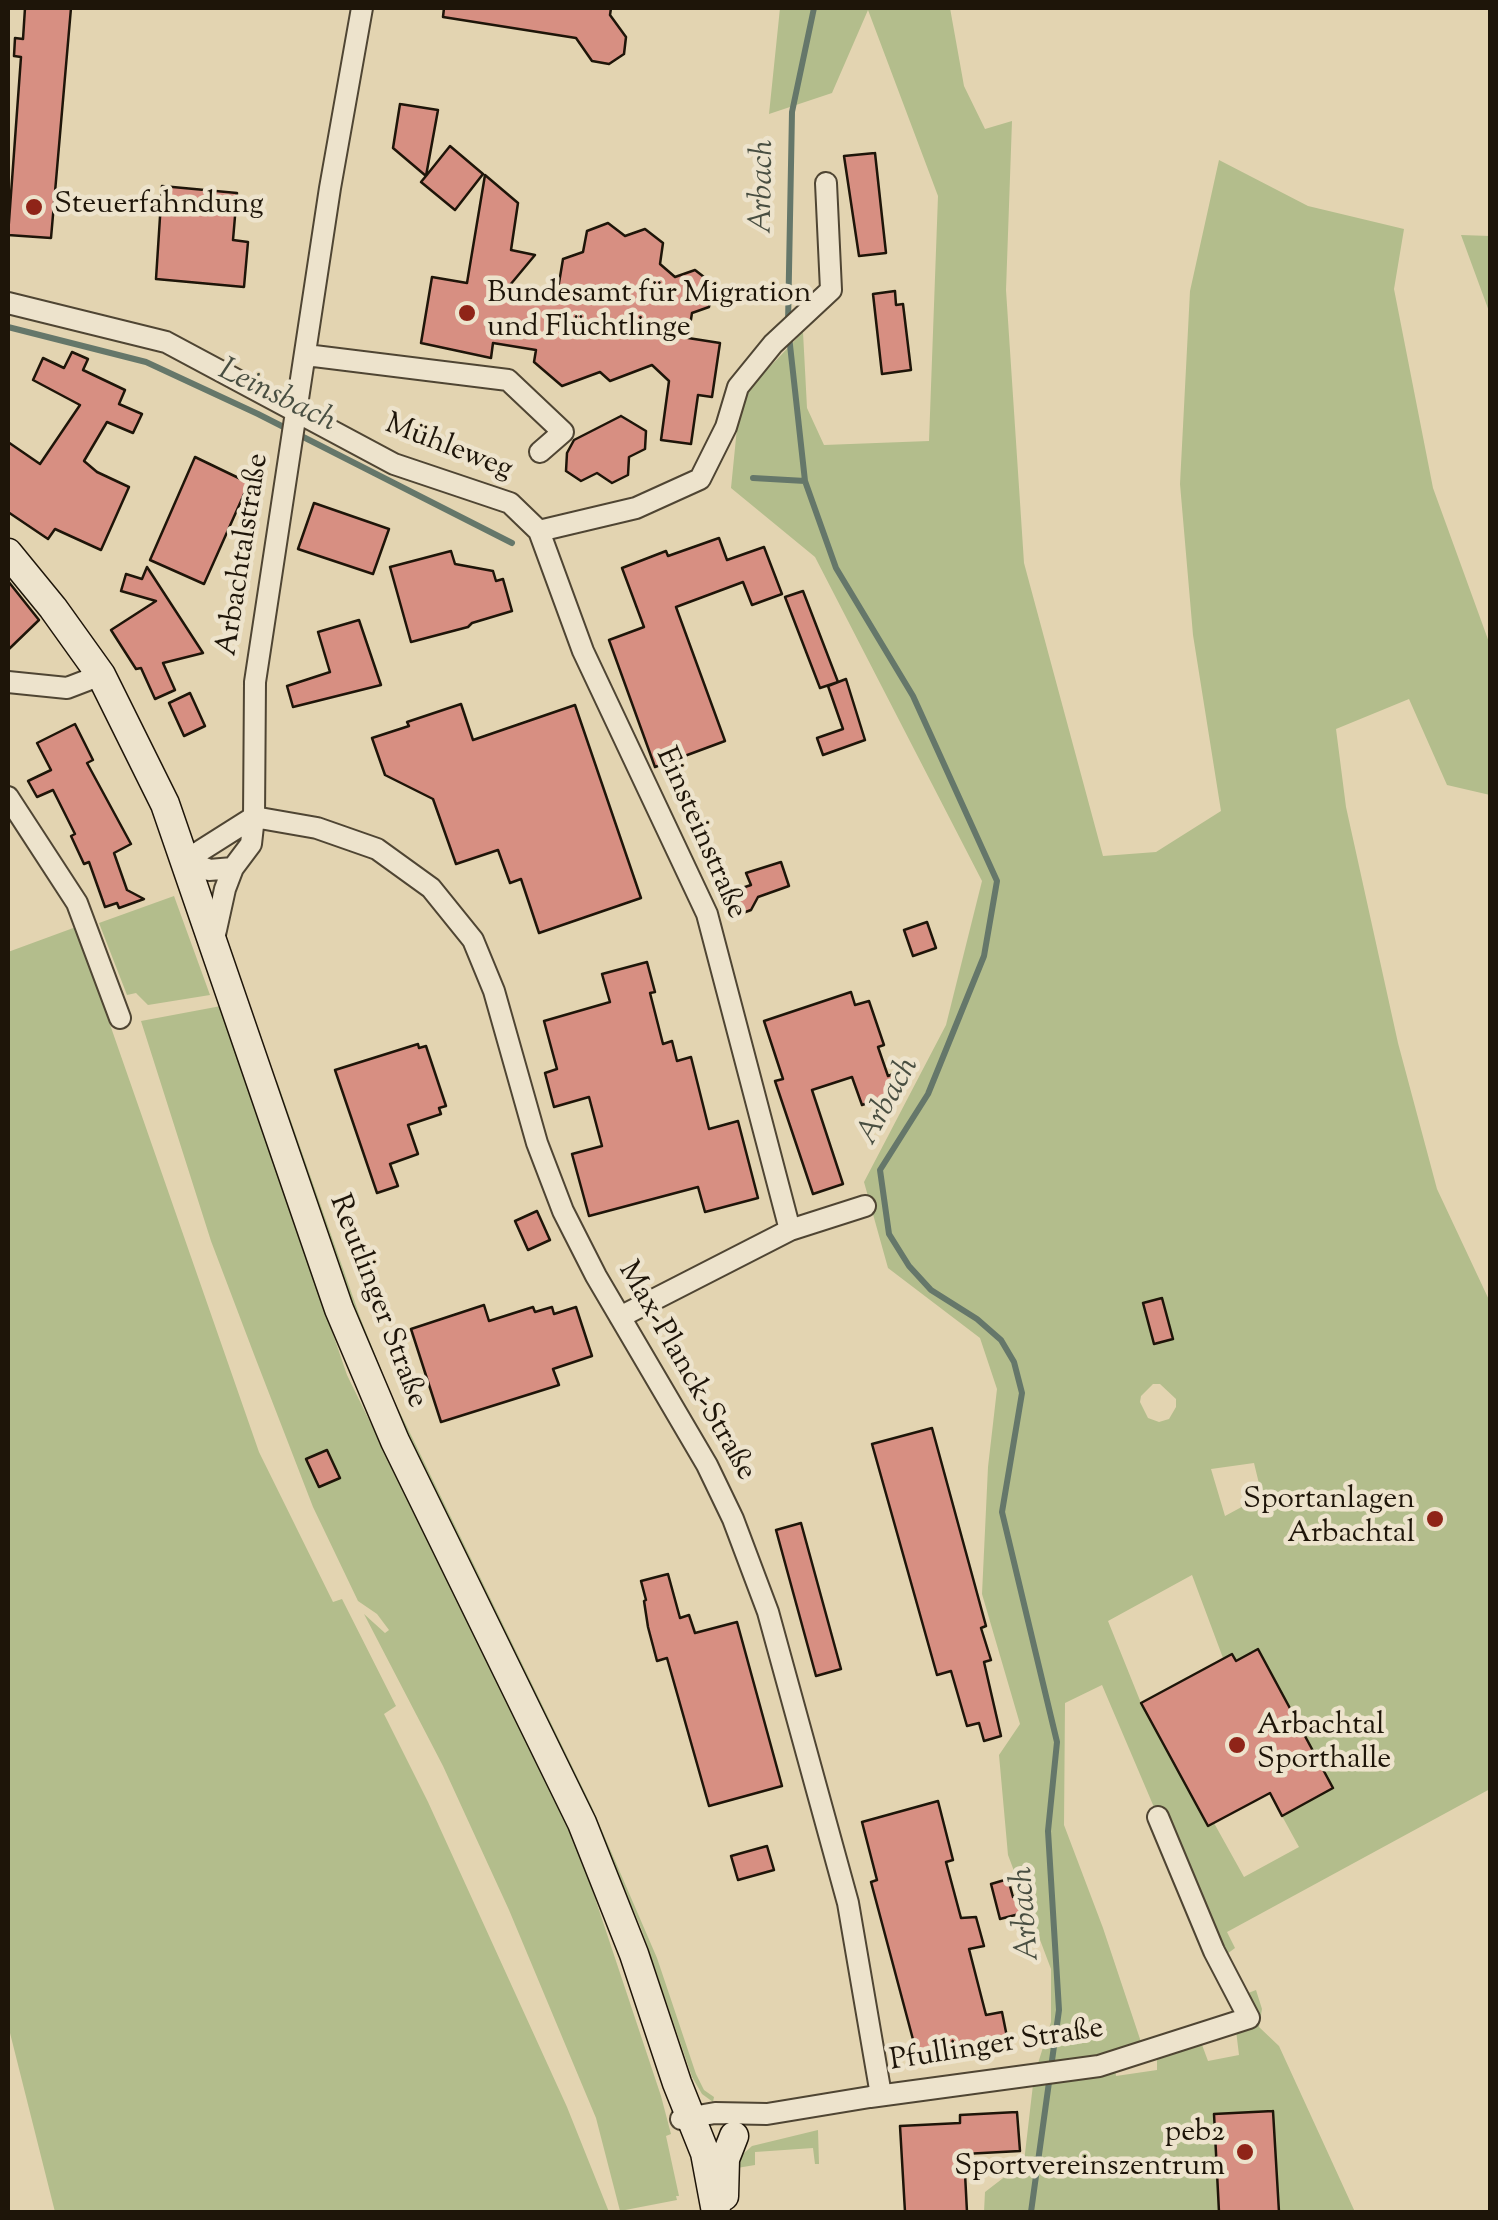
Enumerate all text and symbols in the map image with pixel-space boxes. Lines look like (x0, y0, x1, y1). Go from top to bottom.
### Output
water label: Arbach (745, 139, 785, 235)
place label: Steuerfahndung (54, 189, 264, 225)
marker: Steuerfahndung (23, 196, 45, 218)
place label: Bundesamt für Migration und Flüchtlinge (487, 278, 811, 348)
marker: Bundesamt für Migration und Flüchtlinge (456, 302, 478, 324)
water label: Leinsbach (211, 353, 341, 443)
street label: Mühleweg (379, 408, 517, 490)
street label: Arbachtalstraße (211, 451, 279, 659)
street label: Einsteinstraße (645, 743, 753, 925)
water label: Arbach (850, 1051, 930, 1153)
street label: Reutlinger Straße (319, 1190, 433, 1414)
street label: Max-Planck-Straße (608, 1256, 762, 1488)
place label: Sportanlagen Arbachtal (1243, 1484, 1415, 1554)
marker: Sportanlagen Arbachtal (1424, 1508, 1446, 1530)
place label: Arbachtal Sporthalle (1257, 1710, 1391, 1780)
marker: Arbachtal Sporthalle (1226, 1734, 1248, 1756)
water label: Arbach (1006, 1866, 1050, 1962)
street label: Pfullinger Straße (888, 2012, 1106, 2082)
place label: peb2 Sportvereinszentrum (954, 2117, 1225, 2188)
marker: peb2 Sportvereinszentrum (1234, 2141, 1256, 2163)

